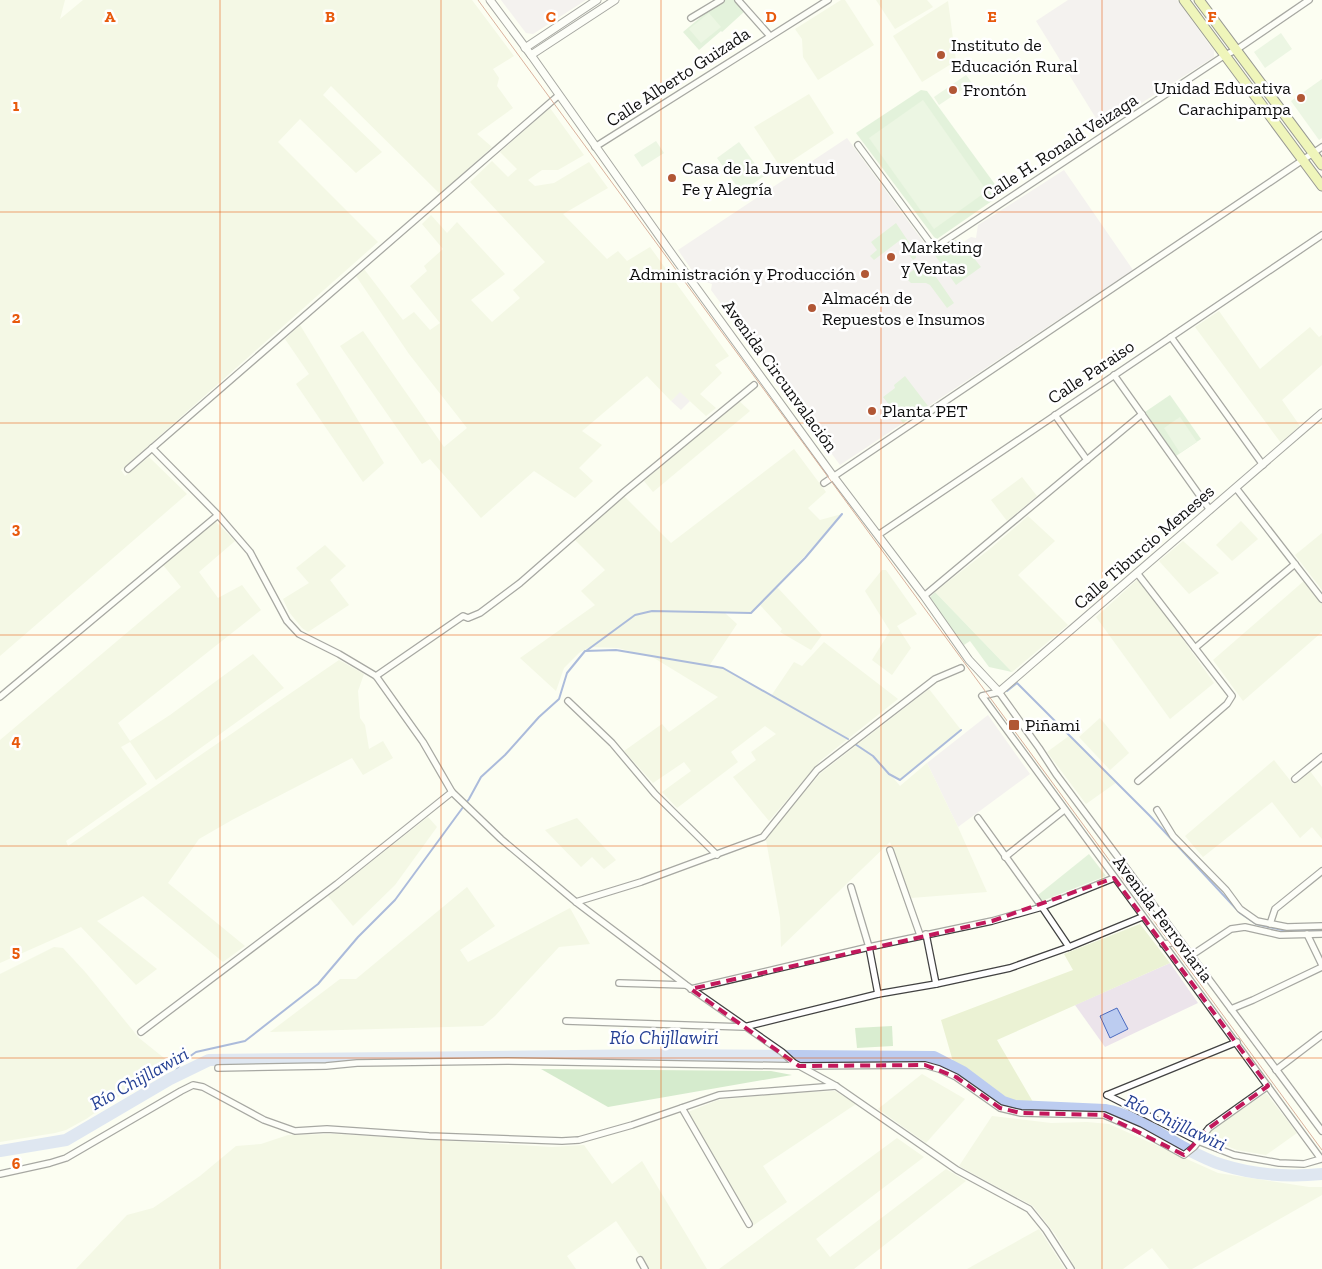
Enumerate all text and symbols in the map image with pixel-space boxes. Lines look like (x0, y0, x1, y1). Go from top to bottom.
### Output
text: A (105, 7, 116, 26)
text: B (325, 7, 335, 26)
text: C (546, 7, 556, 26)
text: D (765, 7, 777, 26)
text: E (987, 7, 997, 26)
text: F (1207, 7, 1217, 26)
street label: Calle Alberto Guizada (602, 22, 754, 132)
place label: Instituto de Educación Rural (951, 34, 1078, 77)
marker: Instituto de Educación Rural (935, 49, 947, 61)
place label: Unidad Educativa Carachipampa (1154, 77, 1291, 120)
place label: Frontón (963, 79, 1027, 101)
marker: Frontón (947, 84, 959, 96)
street label: Calle H. Ronald Veizaga (978, 88, 1142, 205)
marker: Unidad Educativa Carachipampa (1295, 92, 1307, 104)
text: 1 (13, 96, 20, 115)
place label: Casa de la Juventud Fe y Alegría (682, 157, 835, 200)
marker: Casa de la Juventud Fe y Alegría (666, 172, 678, 184)
place label: Marketing y Ventas (901, 236, 982, 279)
marker: Marketing y Ventas (885, 251, 897, 263)
place label: Administración y Producción (629, 263, 856, 285)
marker: Administración y Producción (859, 268, 871, 280)
place label: Almacén de Repuestos e Insumos (822, 287, 985, 330)
street label: Avenida Circunvalación (717, 296, 843, 457)
marker: Almacén de Repuestos e Insumos (806, 302, 818, 314)
text: 2 (12, 308, 21, 327)
street label: Calle Paraiso (1043, 335, 1139, 409)
place label: Planta PET (882, 400, 968, 422)
marker: Planta PET (866, 405, 878, 417)
street label: Calle Tiburcio Meneses (1069, 480, 1219, 614)
text: 3 (12, 519, 21, 538)
place label: Piñami (1025, 714, 1080, 736)
marker: Piñami (1007, 718, 1021, 732)
text: 4 (11, 731, 21, 750)
street label: Avenida Ferroviaria (1108, 851, 1218, 987)
text: 5 (12, 942, 20, 961)
water label: Río Chijllawiri (609, 1026, 719, 1049)
water label: Río Chijllawiri (86, 1042, 193, 1115)
water label: Río Chijllawiri (1122, 1089, 1230, 1156)
text: 6 (12, 1154, 21, 1173)

